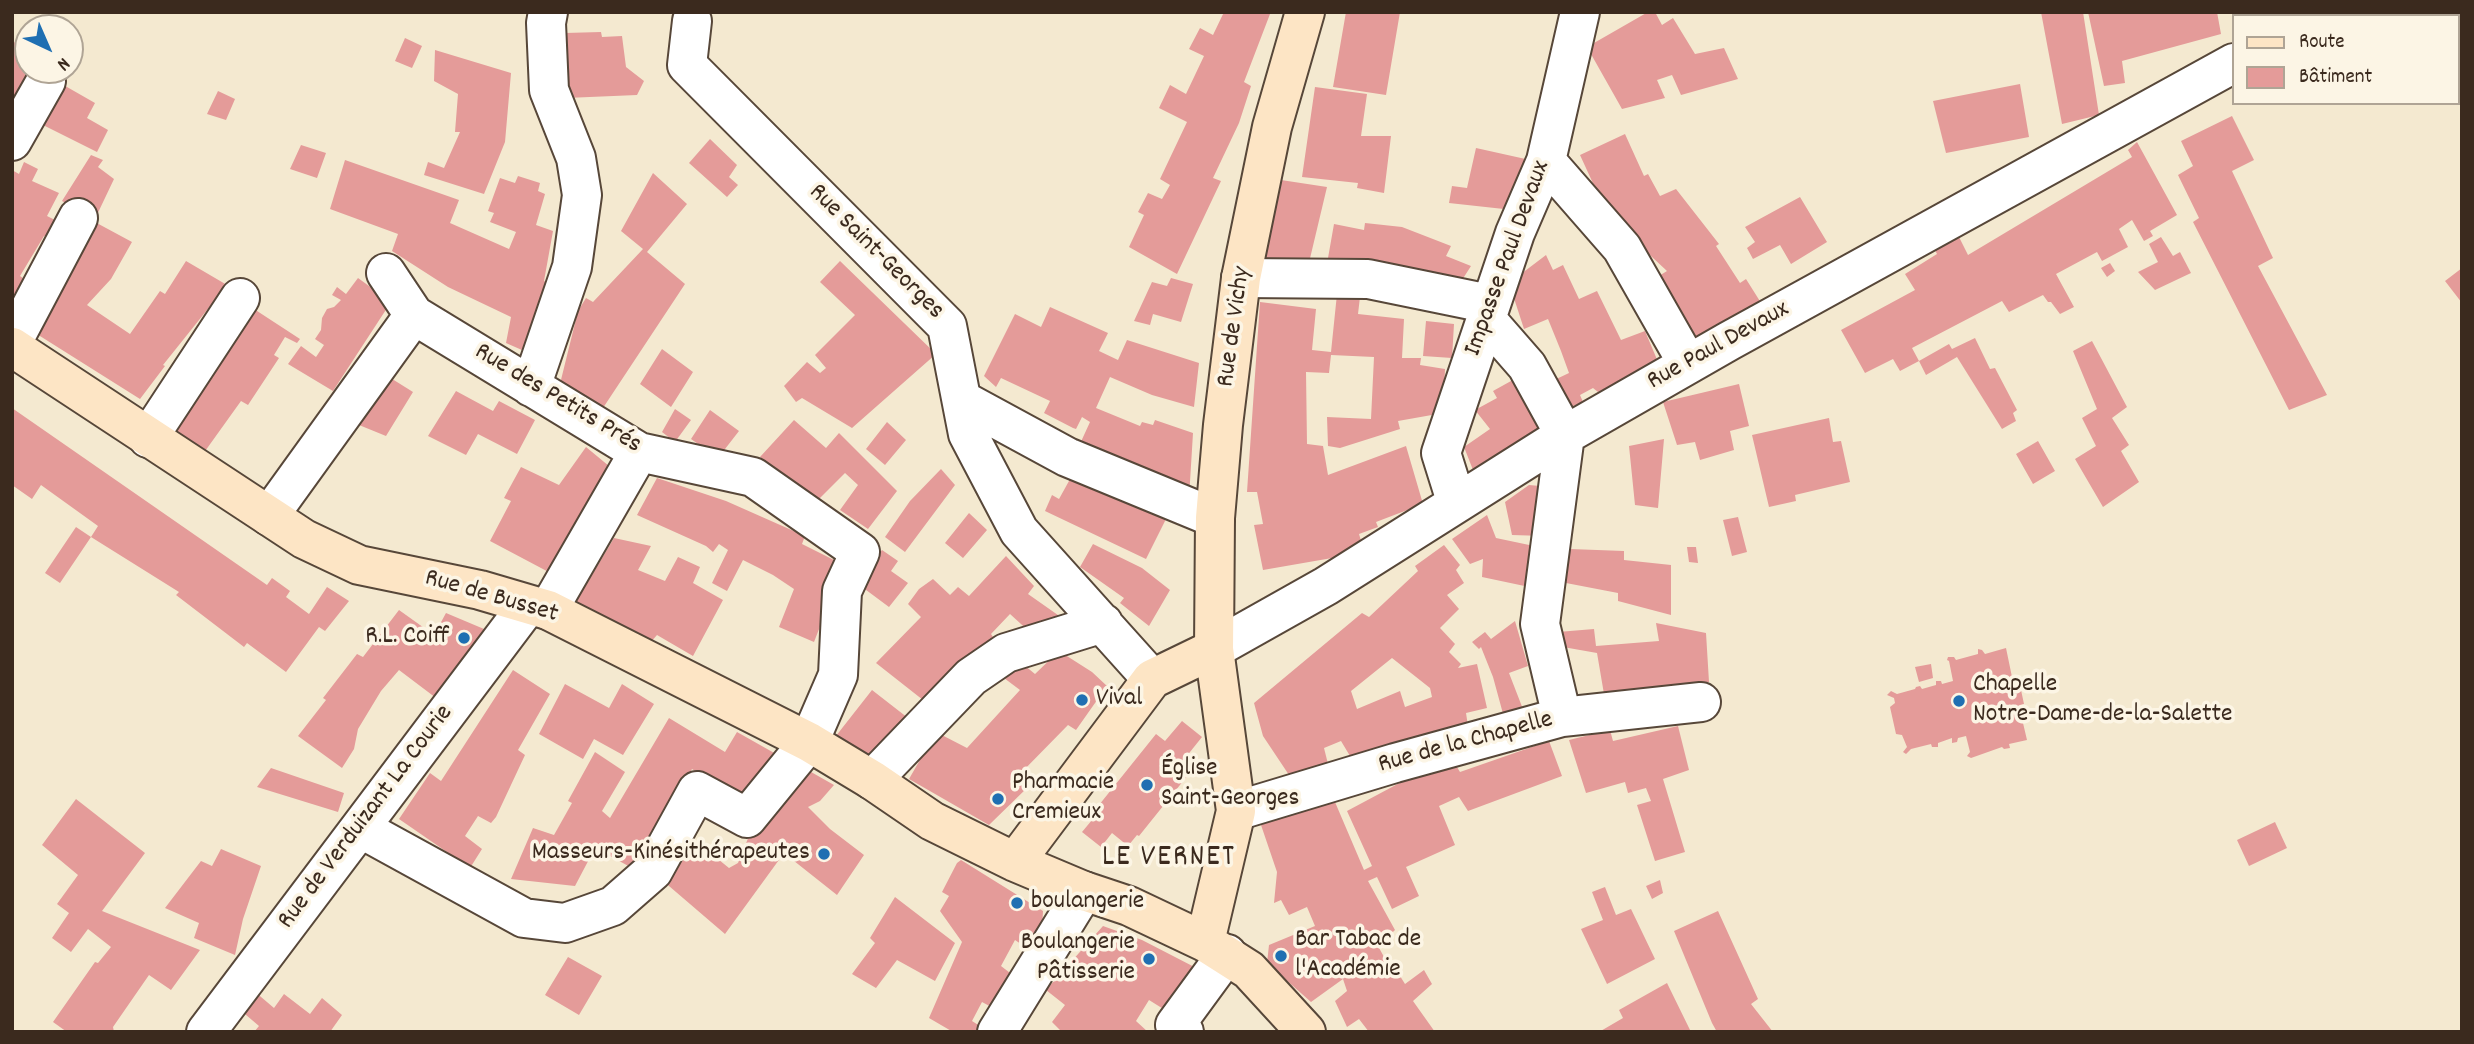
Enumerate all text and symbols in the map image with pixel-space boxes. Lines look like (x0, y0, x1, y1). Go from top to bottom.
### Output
north arrow (14, 14, 84, 84)
legend (2232, 14, 2460, 105)
text: Route (2299, 28, 2345, 58)
text: N (50, 50, 75, 76)
text: Bâtiment (2299, 63, 2372, 93)
street label: Impasse Paul Devaux (1459, 157, 1559, 361)
street label: Rue Saint-Georges (800, 178, 950, 328)
street label: Rue de Vichy (1212, 265, 1260, 389)
street label: Rue Paul Devaux (1643, 295, 1795, 399)
street label: Rue des Petits Prés (468, 338, 646, 462)
street label: Rue de Busset (421, 564, 561, 632)
place label: R.L. Coiff (365, 622, 450, 654)
marker: R.L. Coiff (456, 630, 472, 646)
place label: Chapelle Notre-Dame-de-la-Salette (1973, 670, 2233, 732)
place label: Vival (1096, 684, 1142, 716)
marker: Vival (1074, 692, 1090, 708)
marker: Chapelle Notre-Dame-de-la-Salette (1951, 693, 1967, 709)
street label: Rue de Verduizant La Courie (273, 700, 461, 936)
street label: Rue de la Chapelle (1375, 706, 1557, 782)
place label: Église Saint-Georges (1161, 754, 1299, 816)
place label: Pharmacie Cremieux (1012, 768, 1114, 830)
marker: Église Saint-Georges (1139, 777, 1155, 793)
marker: Pharmacie Cremieux (990, 791, 1006, 807)
place label: Masseurs-Kinésithérapeutes (532, 838, 810, 870)
district label: LE VERNET (1103, 842, 1235, 878)
marker: Masseurs-Kinésithérapeutes (816, 846, 832, 862)
place label: boulangerie (1031, 887, 1144, 919)
marker: boulangerie (1009, 895, 1025, 911)
place label: Bar Tabac de l'Académie (1295, 925, 1421, 986)
place label: Boulangerie Pâtisserie (1021, 928, 1135, 990)
marker: Bar Tabac de l'Académie (1273, 948, 1289, 964)
marker: Boulangerie Pâtisserie (1141, 951, 1157, 967)

